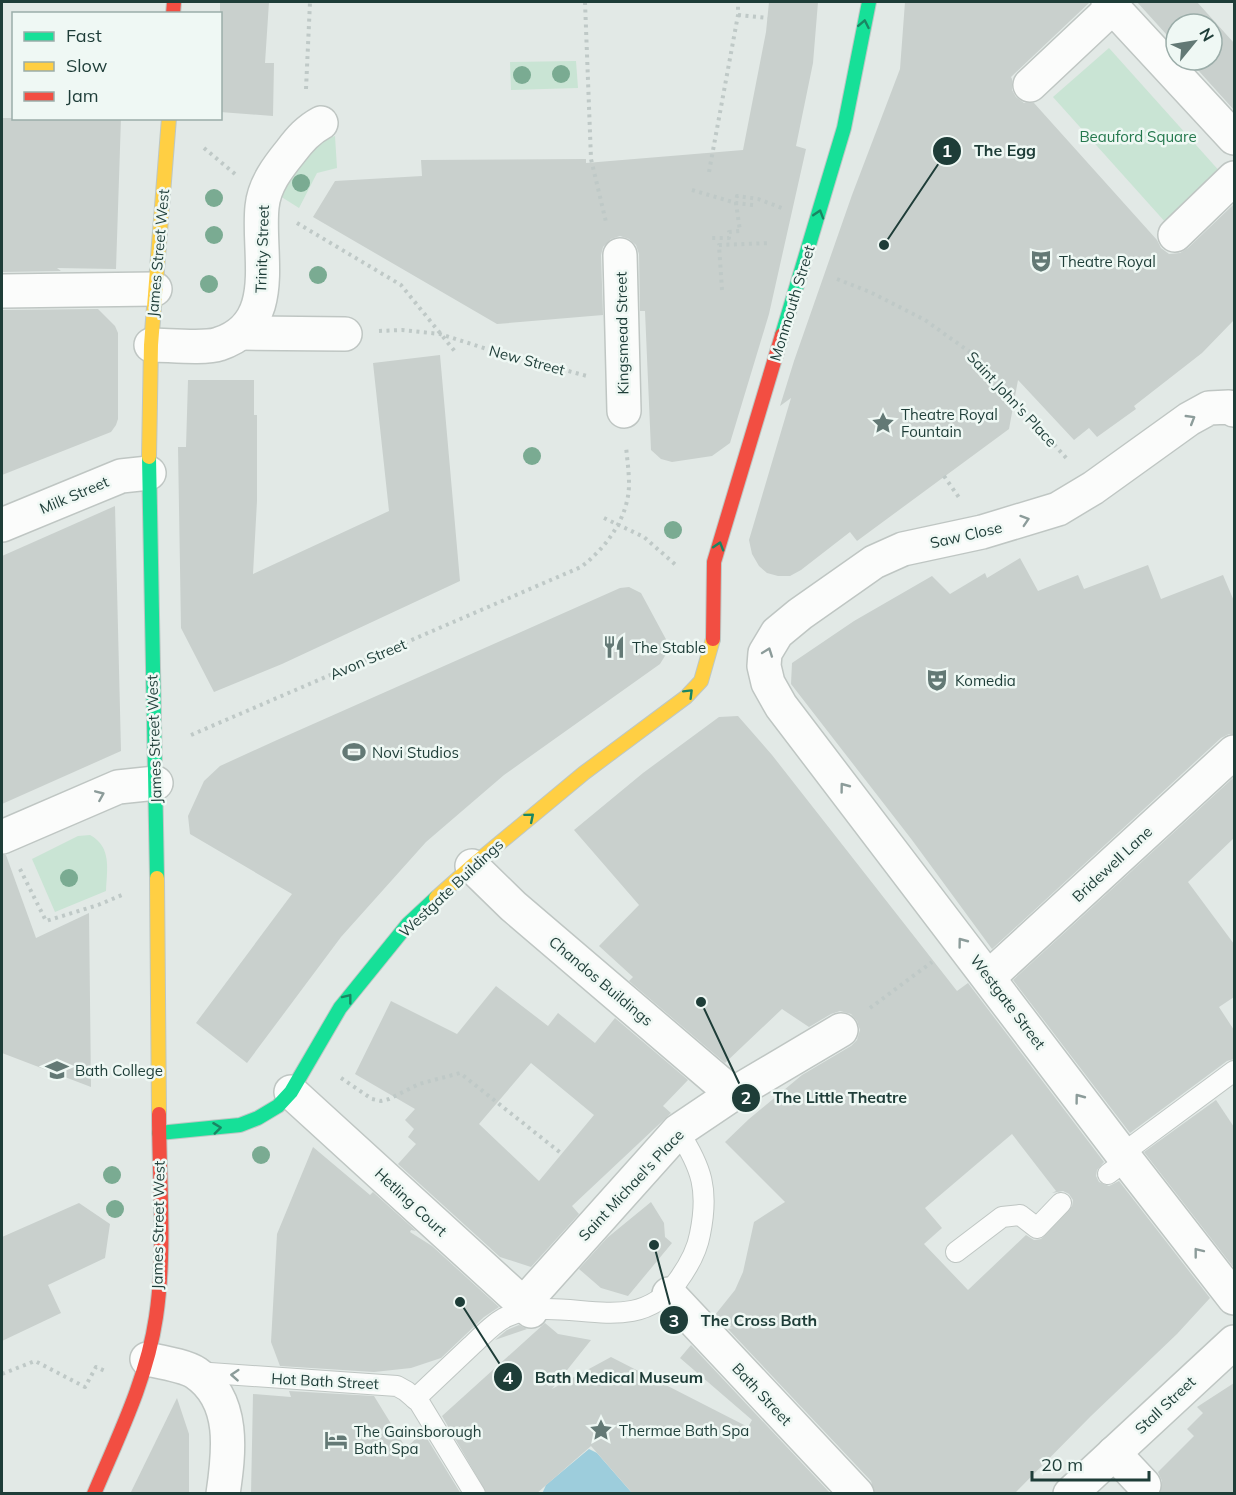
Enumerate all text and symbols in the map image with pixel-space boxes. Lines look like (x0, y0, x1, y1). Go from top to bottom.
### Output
legend (12, 12, 222, 120)
north arrow (1164, 12, 1224, 72)
one-way arrow (857, 20, 870, 30)
text: Fast (66, 24, 102, 47)
text: N (1195, 24, 1219, 45)
text: Slow (66, 54, 108, 77)
text: Jam (66, 84, 99, 107)
park label: Beauford Square (1079, 127, 1197, 146)
callout: The Egg (932, 134, 1048, 168)
text: 1 (942, 139, 952, 162)
text: The Egg (974, 140, 1036, 160)
street label: James Street West (143, 188, 173, 318)
street label: Trinity Street (251, 205, 273, 293)
one-way arrow (812, 209, 824, 220)
street label: Monmouth Street (765, 243, 819, 363)
theatre icon: Theatre Royal (1028, 248, 1054, 274)
place label: Theatre Royal (1059, 252, 1156, 271)
street label: Kingsmead Street (611, 271, 633, 395)
street label: New Street (487, 341, 567, 379)
street label: Saint John's Place (963, 347, 1061, 451)
place label: Theatre Royal Fountain (901, 405, 998, 441)
place icon: Theatre Royal Fountain (870, 410, 896, 436)
one-way arrow (1185, 414, 1195, 426)
street label: Milk Street (37, 472, 111, 518)
one-way arrow (1019, 514, 1030, 527)
street label: Saw Close (928, 518, 1004, 552)
one-way arrow (712, 541, 724, 552)
street label: Avon Street (327, 634, 409, 684)
restaurant icon: The Stable (601, 634, 627, 660)
place label: The Stable (632, 638, 706, 657)
one-way arrow (760, 648, 773, 658)
theatre icon: Komedia (924, 667, 950, 693)
place label: Komedia (955, 671, 1016, 690)
street label: James Street West (142, 674, 166, 804)
one-way arrow (681, 690, 692, 701)
sports icon: Novi Studios (341, 739, 367, 765)
place label: Novi Studios (372, 743, 459, 762)
one-way arrow (840, 783, 851, 794)
one-way arrow (93, 790, 104, 802)
one-way arrow (524, 814, 535, 825)
street label: Bridewell Lane (1068, 822, 1156, 906)
street label: Westgate Buildings (395, 835, 507, 941)
street label: Chandos Buildings (545, 932, 657, 1030)
one-way arrow (958, 937, 969, 948)
street label: Westgate Street (966, 951, 1050, 1053)
one-way arrow (341, 994, 352, 1005)
school or university icon: Bath College (44, 1057, 70, 1083)
place label: Bath College (75, 1061, 163, 1080)
callout: The Little Theatre (731, 1081, 919, 1115)
text: 2 (741, 1086, 751, 1109)
text: The Little Theatre (773, 1087, 907, 1107)
one-way arrow (1076, 1093, 1087, 1104)
one-way arrow (212, 1123, 222, 1135)
street label: Saint Michael's Place (574, 1125, 688, 1245)
street label: James Street West (147, 1161, 169, 1289)
street label: Hetling Court (371, 1164, 451, 1240)
one-way arrow (1195, 1248, 1206, 1259)
callout: The Cross Bath (659, 1303, 829, 1337)
text: 3 (669, 1309, 679, 1332)
text: The Cross Bath (701, 1310, 817, 1330)
street label: Bath Street (728, 1359, 796, 1429)
callout: Bath Medical Museum (493, 1360, 715, 1394)
text: 4 (503, 1366, 514, 1389)
text: Bath Medical Museum (535, 1367, 703, 1387)
one-way arrow (230, 1369, 239, 1382)
street label: Hot Bath Street (271, 1369, 379, 1393)
street label: Stall Street (1131, 1372, 1199, 1438)
place icon: Thermae Bath Spa (588, 1417, 614, 1443)
place label: Thermae Bath Spa (619, 1421, 749, 1440)
place label: The Gainsborough Bath Spa (354, 1422, 482, 1458)
hotel icon: The Gainsborough Bath Spa (323, 1427, 349, 1453)
scale bar (1032, 1444, 1149, 1482)
text: 20 m (1041, 1453, 1083, 1476)

